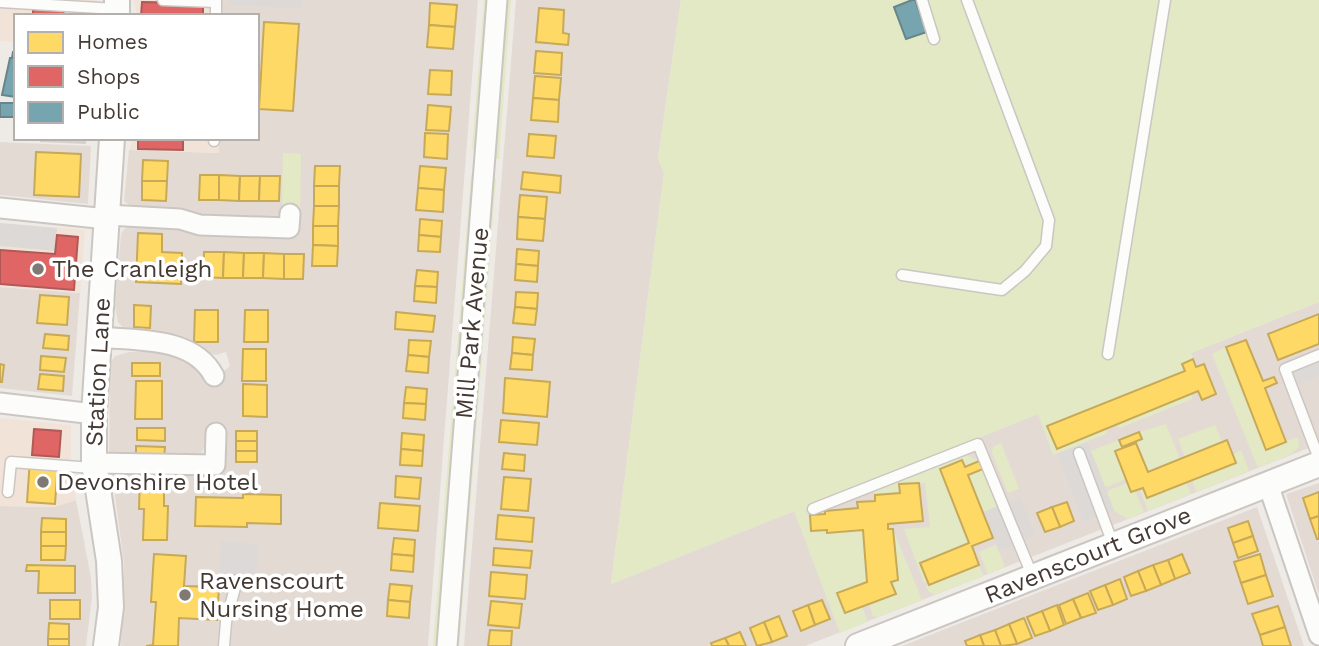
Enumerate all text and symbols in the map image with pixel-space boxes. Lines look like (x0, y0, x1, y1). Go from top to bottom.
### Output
legend (14, 14, 259, 140)
text: Homes (77, 29, 148, 54)
text: Shops (77, 64, 140, 89)
text: Public (77, 99, 140, 124)
street label: Mill Park Avenue (450, 226, 494, 420)
place label: The Cranleigh (52, 255, 212, 283)
marker: The Cranleigh (30, 261, 46, 277)
street label: Station Lane (80, 297, 116, 447)
place label: Devonshire Hotel (57, 468, 258, 496)
marker: Devonshire Hotel (35, 474, 51, 490)
street label: Ravenscourt Grove (981, 501, 1195, 609)
place label: Ravenscourt Nursing Home (199, 567, 364, 623)
marker: Ravenscourt Nursing Home (177, 587, 193, 603)

